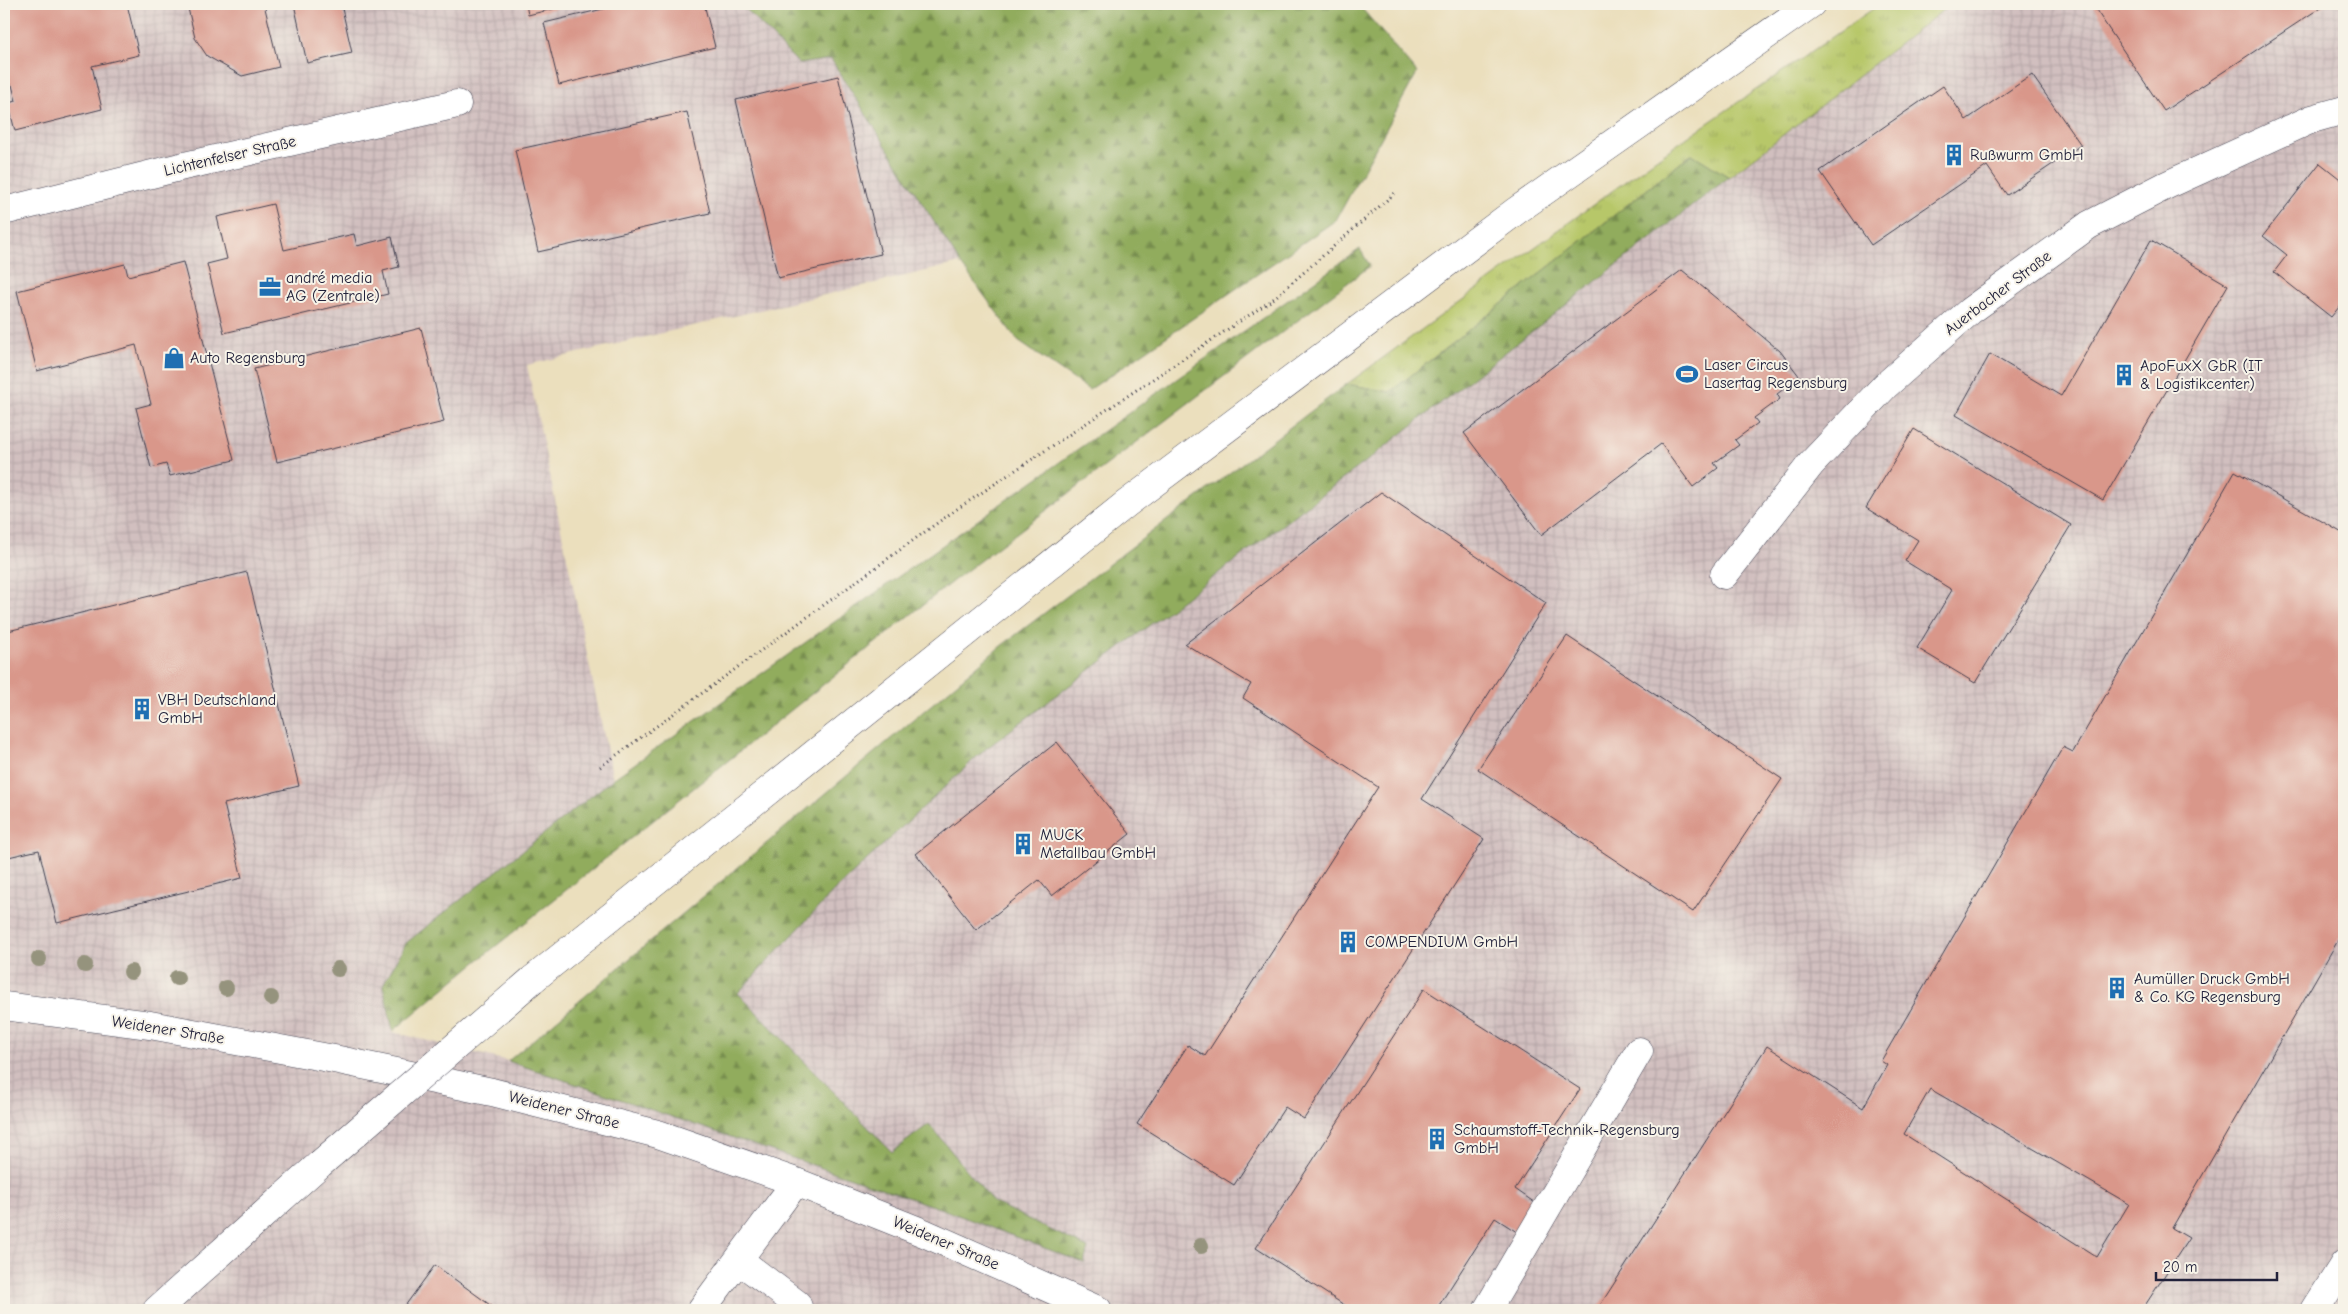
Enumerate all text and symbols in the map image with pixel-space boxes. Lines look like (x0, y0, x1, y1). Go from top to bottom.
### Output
street label: Lichtenfelser Straße (162, 132, 298, 180)
building icon: Rußwurm GmbH (1941, 142, 1967, 168)
place label: Rußwurm GmbH (1970, 146, 2084, 164)
street label: Auerbacher Straße (1941, 247, 2055, 339)
place label: andré media AG (Zentrale) (286, 269, 380, 305)
office icon: andré media AG (Zentrale) (257, 274, 283, 300)
shop icon: Auto Regensburg (161, 345, 187, 371)
place label: Auto Regensburg (190, 349, 306, 367)
place label: Laser Circus Lasertag Regensburg (1704, 356, 1848, 392)
place label: ApoFuxX GbR (IT & Logistikcenter) (2140, 357, 2263, 393)
sports icon: Laser Circus Lasertag Regensburg (1674, 361, 1700, 387)
building icon: ApoFuxX GbR (IT & Logistikcenter) (2111, 362, 2137, 388)
place label: VBH Deutschland GmbH (158, 691, 276, 727)
building icon: VBH Deutschland GmbH (129, 696, 155, 722)
place label: MUCK Metallbau GmbH (1040, 826, 1156, 862)
building icon: MUCK Metallbau GmbH (1010, 831, 1036, 857)
building icon: COMPENDIUM GmbH (1335, 929, 1361, 955)
place label: COMPENDIUM GmbH (1365, 933, 1518, 951)
place label: Aumüller Druck GmbH & Co. KG Regensburg (2134, 970, 2290, 1006)
building icon: Aumüller Druck GmbH & Co. KG Regensburg (2104, 975, 2130, 1001)
street label: Weidener Straße (110, 1012, 226, 1048)
street label: Weidener Straße (507, 1088, 621, 1132)
place label: Schaumstoff-Technik-Regensburg GmbH (1454, 1121, 1680, 1157)
building icon: Schaumstoff-Technik-Regensburg GmbH (1424, 1126, 1450, 1152)
street label: Weidener Straße (890, 1213, 1002, 1273)
scale bar (2156, 1249, 2277, 1281)
text: 20 m (2163, 1258, 2197, 1276)

